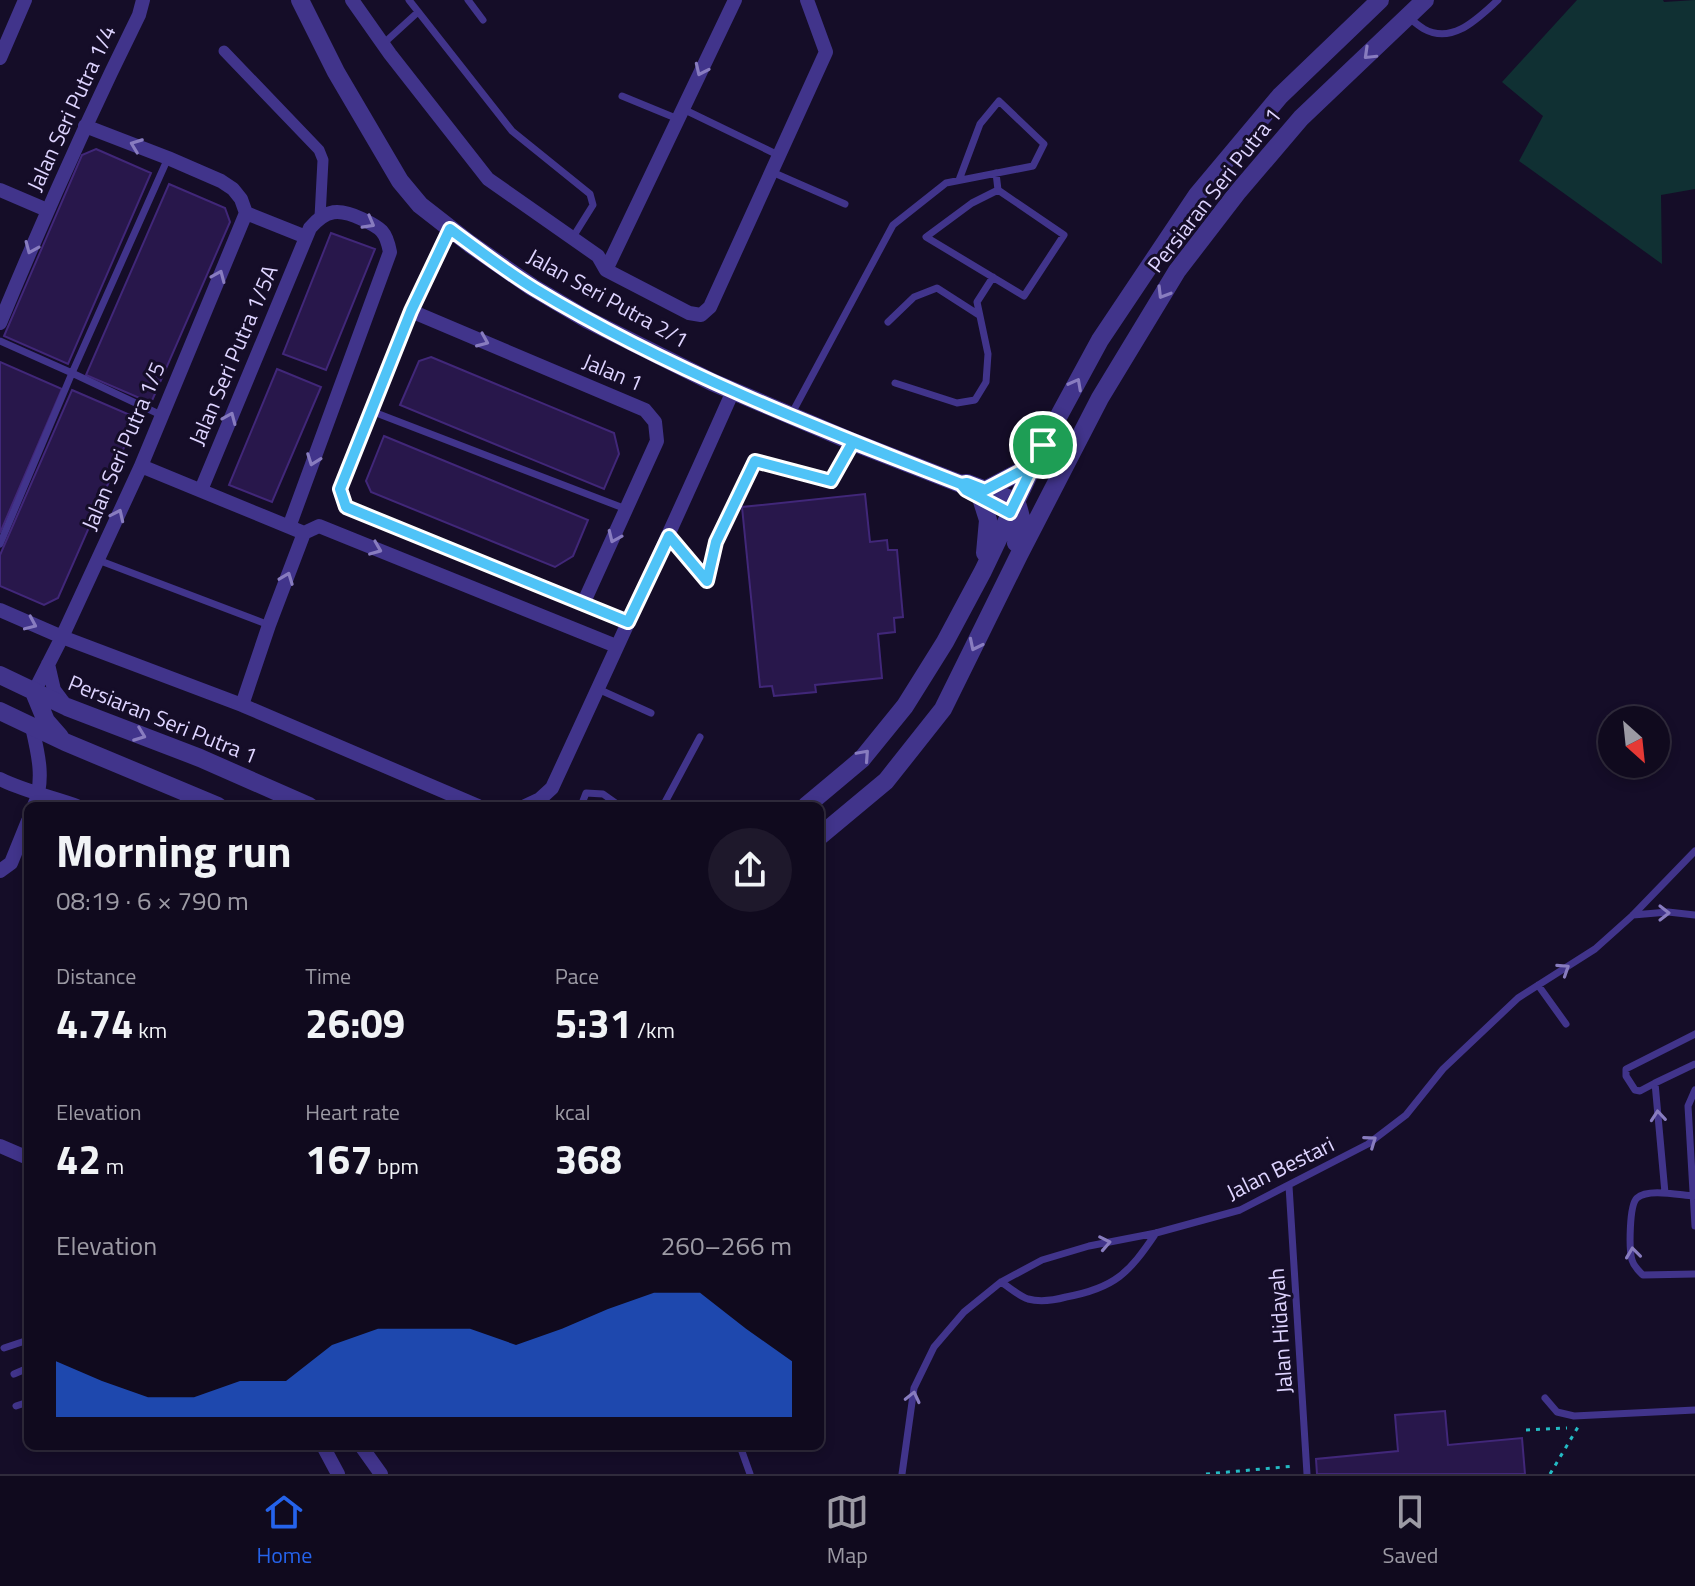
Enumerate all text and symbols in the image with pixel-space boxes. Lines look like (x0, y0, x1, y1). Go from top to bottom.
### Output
street label: Jalan Seri Putra 1/4 (18, 19, 124, 197)
one-way arrow (1363, 44, 1378, 58)
one-way arrow (695, 62, 711, 77)
street label: Persiaran Seri Putra 1 (1139, 100, 1289, 280)
one-way arrow (130, 138, 144, 155)
one-way arrow (361, 214, 375, 229)
street label: Jalan Seri Putra 2/1 (521, 239, 695, 357)
one-way arrow (24, 240, 41, 254)
street label: Jalan Seri Putra 1/5A (180, 259, 286, 451)
one-way arrow (210, 270, 226, 284)
one-way arrow (1158, 284, 1173, 299)
one-way arrow (475, 332, 489, 348)
street label: Jalan 1 (578, 344, 648, 400)
street label: Jalan Seri Putra 1/5 (72, 356, 174, 536)
one-way arrow (1066, 378, 1081, 393)
pin (1009, 411, 1077, 479)
one-way arrow (221, 412, 237, 426)
icon: arrive (1021, 423, 1065, 467)
one-way arrow (307, 452, 323, 466)
one-way arrow (108, 509, 124, 524)
one-way arrow (607, 529, 623, 543)
one-way arrow (368, 539, 382, 555)
one-way arrow (277, 572, 294, 586)
one-way arrow (23, 614, 37, 630)
one-way arrow (969, 637, 984, 652)
street label: Persiaran Seri Putra 1 (63, 665, 263, 773)
north arrow (1598, 706, 1670, 778)
map controls (1598, 706, 1670, 778)
one-way arrow (132, 725, 146, 742)
one-way arrow (854, 749, 868, 764)
text: Morning run (56, 817, 292, 884)
button: share (708, 828, 792, 912)
text: 08:19 · 6 × 790 m (56, 881, 249, 920)
one-way arrow (1658, 904, 1671, 922)
text: Distance (56, 959, 136, 993)
text: Time (305, 959, 351, 993)
text: Pace (555, 959, 599, 993)
one-way arrow (1555, 963, 1570, 978)
text: 4.74 (56, 993, 133, 1054)
text: 26:09 (305, 993, 405, 1054)
text: 5:31 (555, 993, 632, 1054)
text: km (133, 1013, 167, 1047)
text: /km (632, 1013, 675, 1047)
text: Elevation (56, 1095, 142, 1129)
text: Heart rate (305, 1095, 400, 1129)
text: kcal (555, 1095, 591, 1129)
one-way arrow (1650, 1109, 1667, 1122)
street label: Jalan Bestari (1220, 1127, 1340, 1209)
text: 42 (56, 1129, 101, 1190)
text: 167 (305, 1129, 373, 1190)
text: 368 (555, 1129, 622, 1190)
one-way arrow (1363, 1136, 1377, 1151)
text: m (101, 1149, 124, 1183)
text: bpm (373, 1149, 419, 1183)
text: Elevation (56, 1226, 157, 1265)
text: 260–266 m (661, 1226, 792, 1265)
one-way arrow (1098, 1235, 1112, 1252)
one-way arrow (1625, 1246, 1642, 1259)
street label: Jalan Hidayah (1259, 1267, 1301, 1395)
one-way arrow (904, 1391, 921, 1404)
tab: Home (257, 1490, 312, 1572)
tab: Map (825, 1490, 869, 1572)
tab: Saved (1382, 1490, 1438, 1572)

